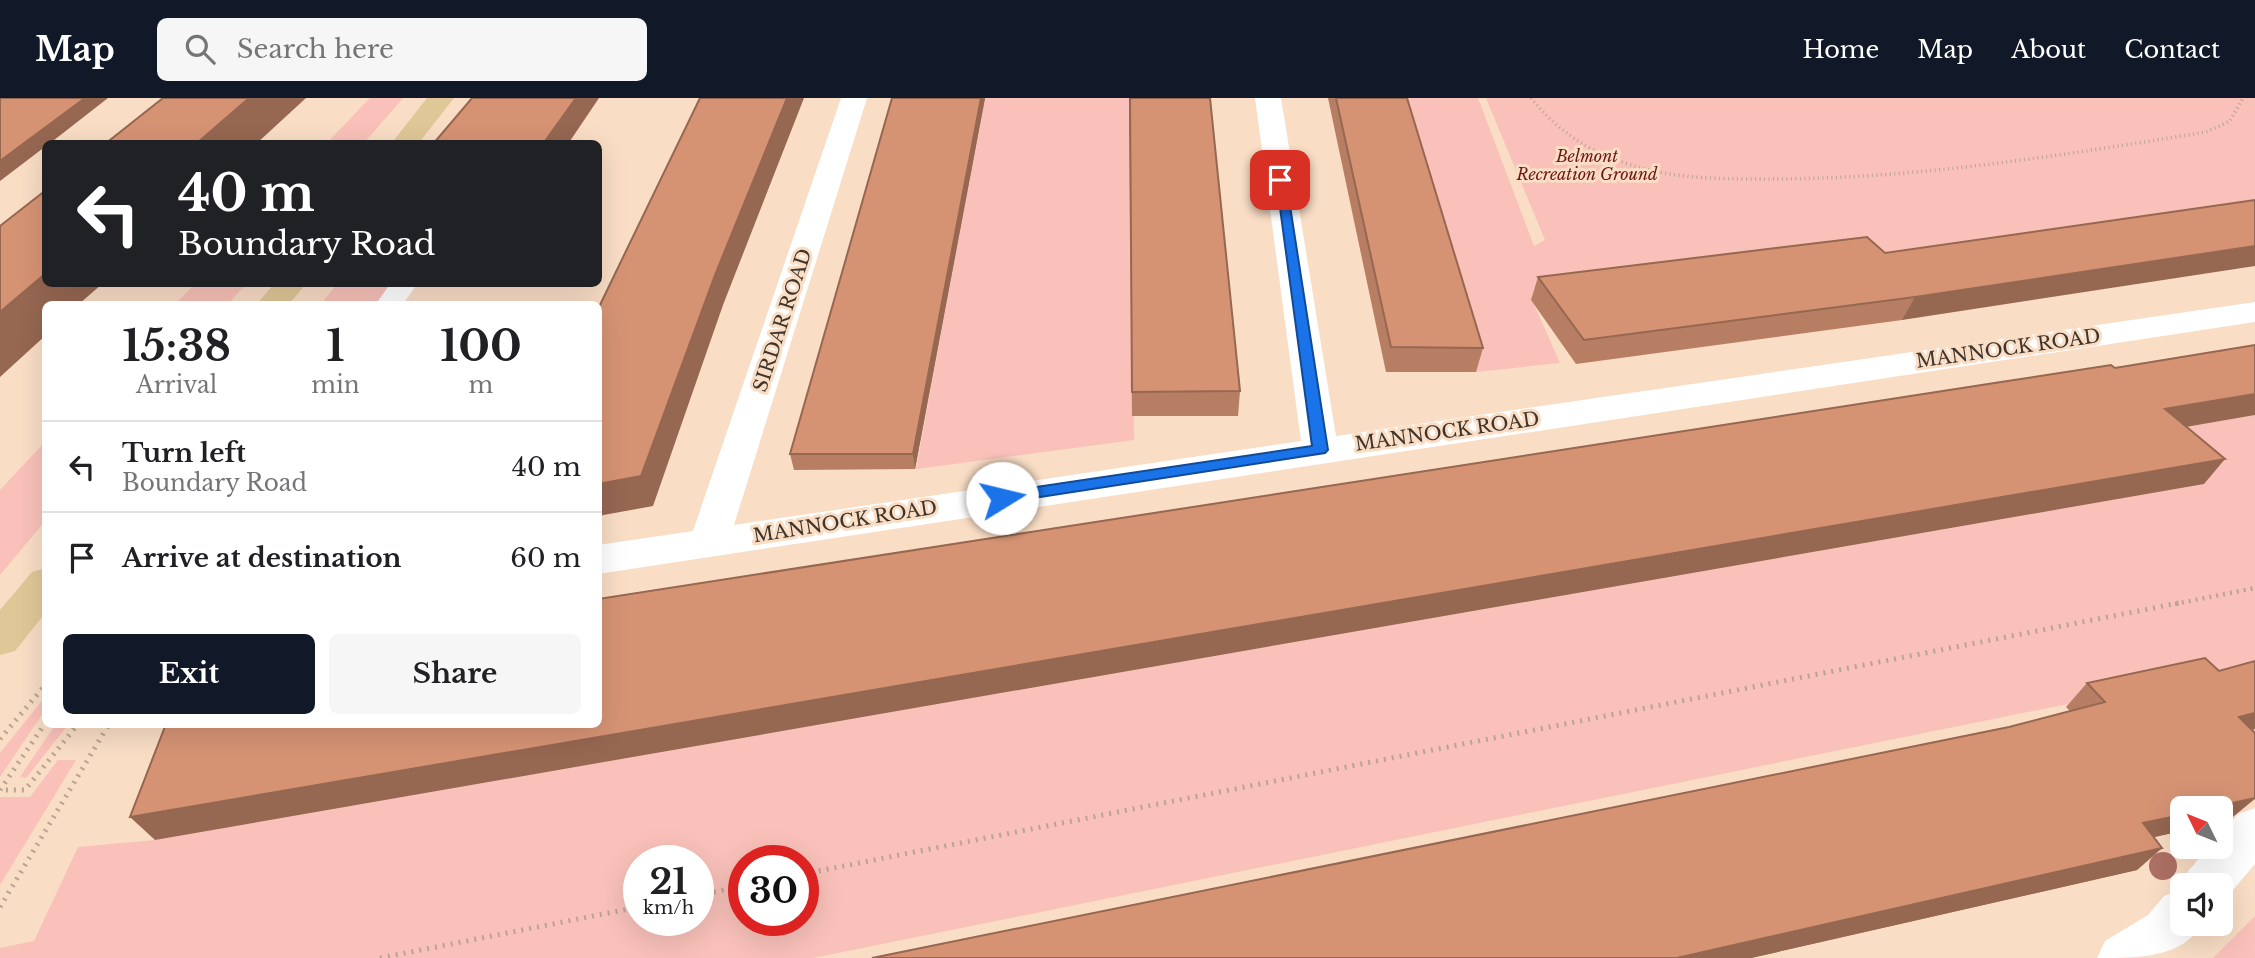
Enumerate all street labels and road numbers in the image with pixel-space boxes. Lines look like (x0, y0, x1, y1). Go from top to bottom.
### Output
street label: SIRDAR ROAD (748, 246, 816, 395)
street label: MANNOCK ROAD (1914, 324, 2102, 373)
street label: MANNOCK ROAD (1353, 407, 1541, 456)
street label: MANNOCK ROAD (751, 496, 939, 547)

